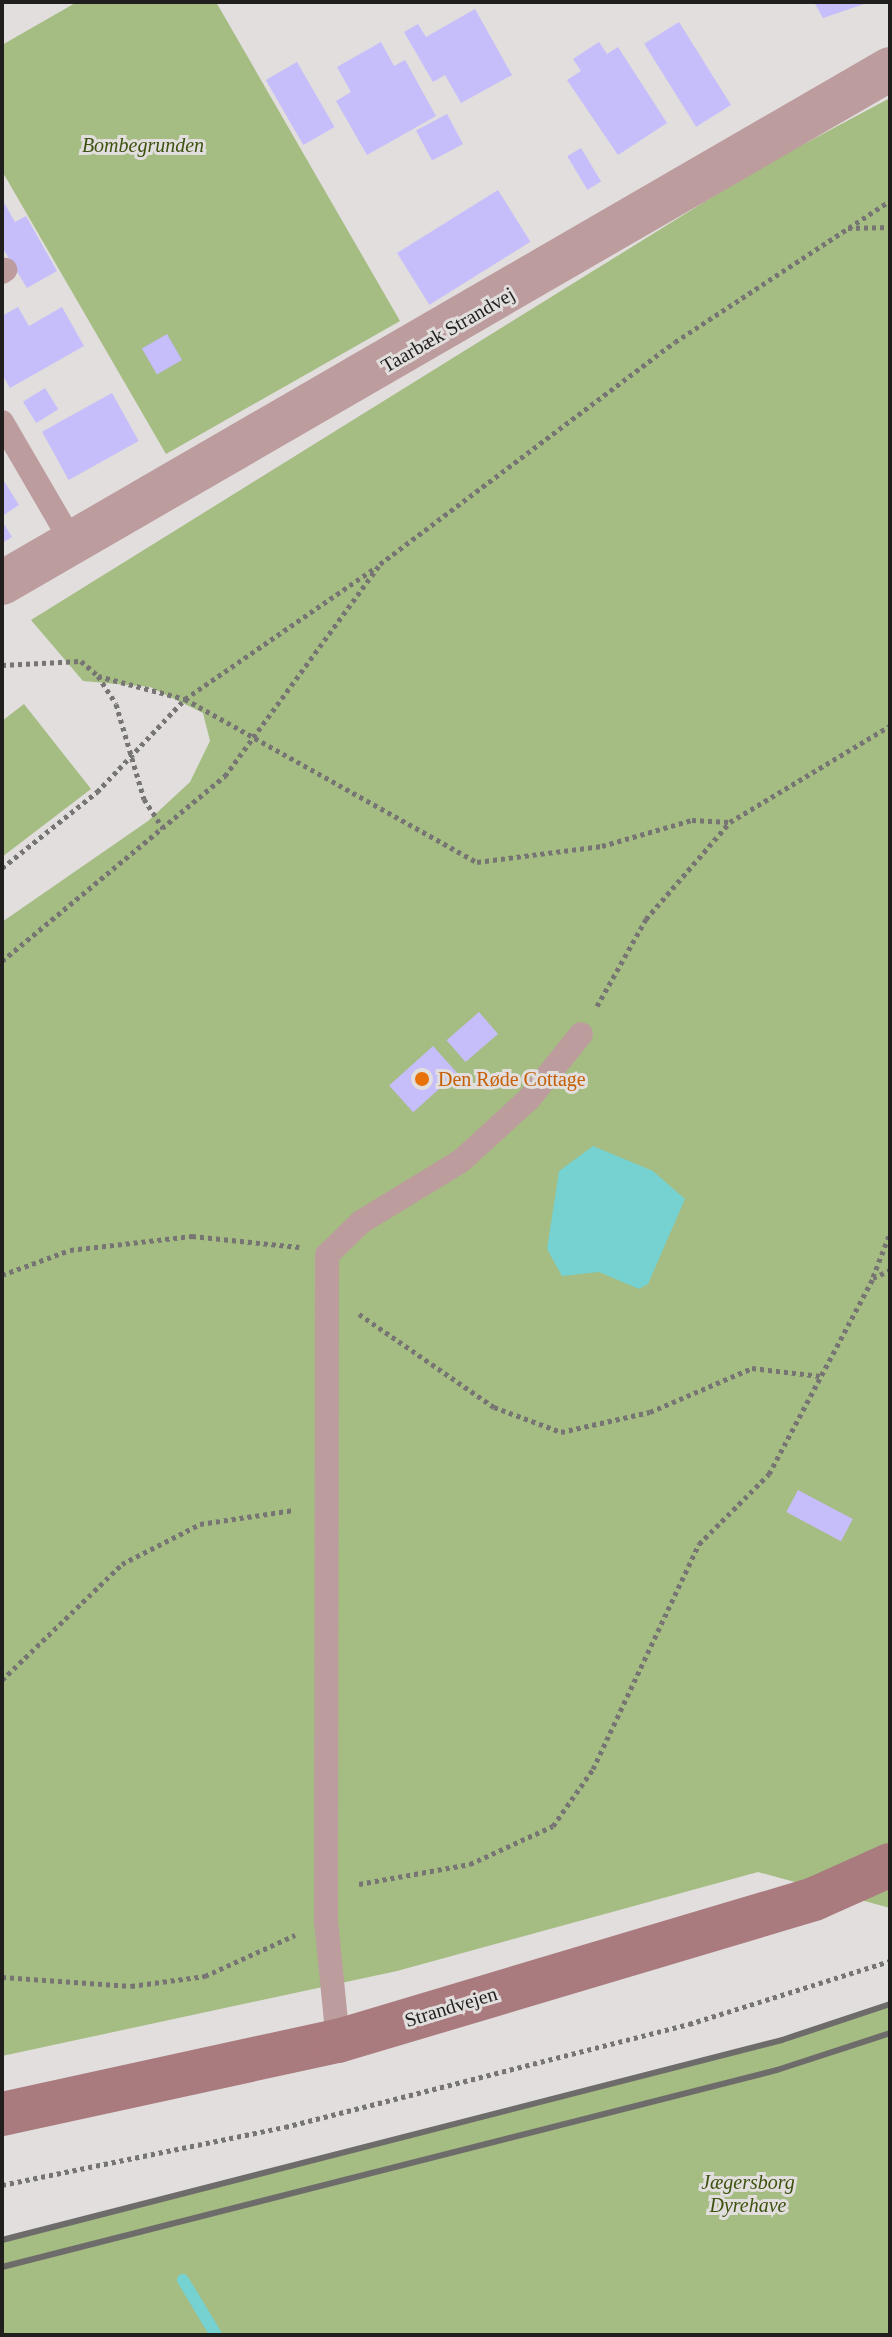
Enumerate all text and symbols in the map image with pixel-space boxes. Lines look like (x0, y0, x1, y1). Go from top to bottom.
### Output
park label: Bombegrunden (82, 133, 204, 157)
street label: Taarbæk Strandvej (377, 282, 519, 378)
place label: Den Røde Cottage (438, 1067, 586, 1091)
marker: Den Røde Cottage (413, 1070, 431, 1088)
street label: Strandvejen (402, 1982, 500, 2032)
park label: Jægersborg Dyrehave (701, 2171, 795, 2218)

